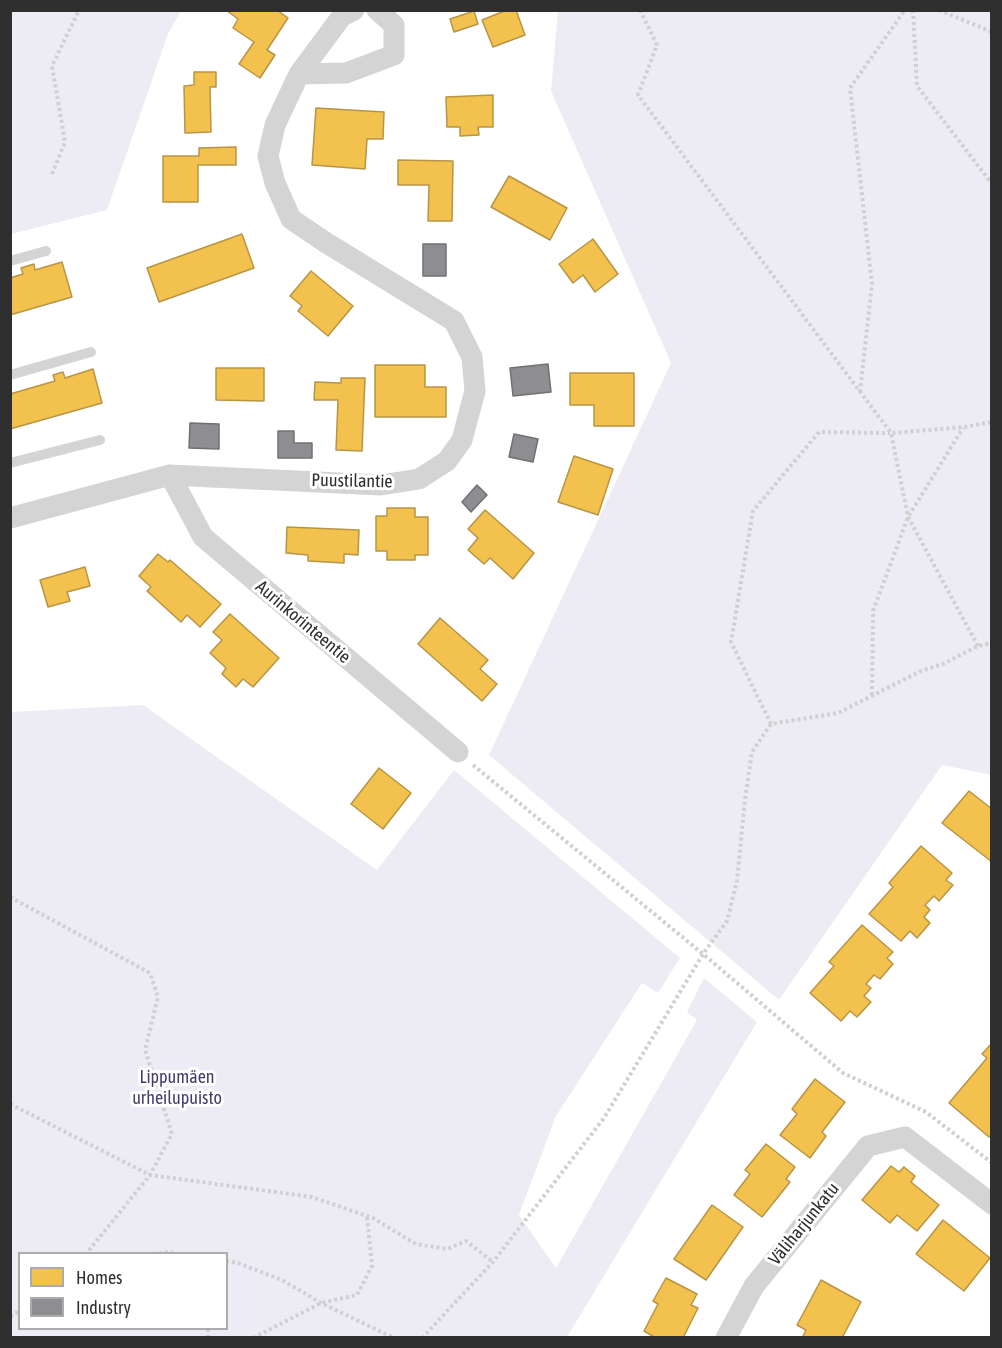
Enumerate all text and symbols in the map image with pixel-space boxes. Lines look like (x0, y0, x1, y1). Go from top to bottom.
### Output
street label: Puustilantie (311, 469, 393, 493)
street label: Aurinkorinteentie (251, 576, 355, 668)
park label: Lippumäen urheilupuisto (132, 1066, 222, 1108)
street label: Väliharjunkatu (764, 1178, 844, 1270)
legend (18, 1252, 228, 1330)
text: Homes (76, 1267, 122, 1288)
text: Industry (76, 1297, 131, 1318)

